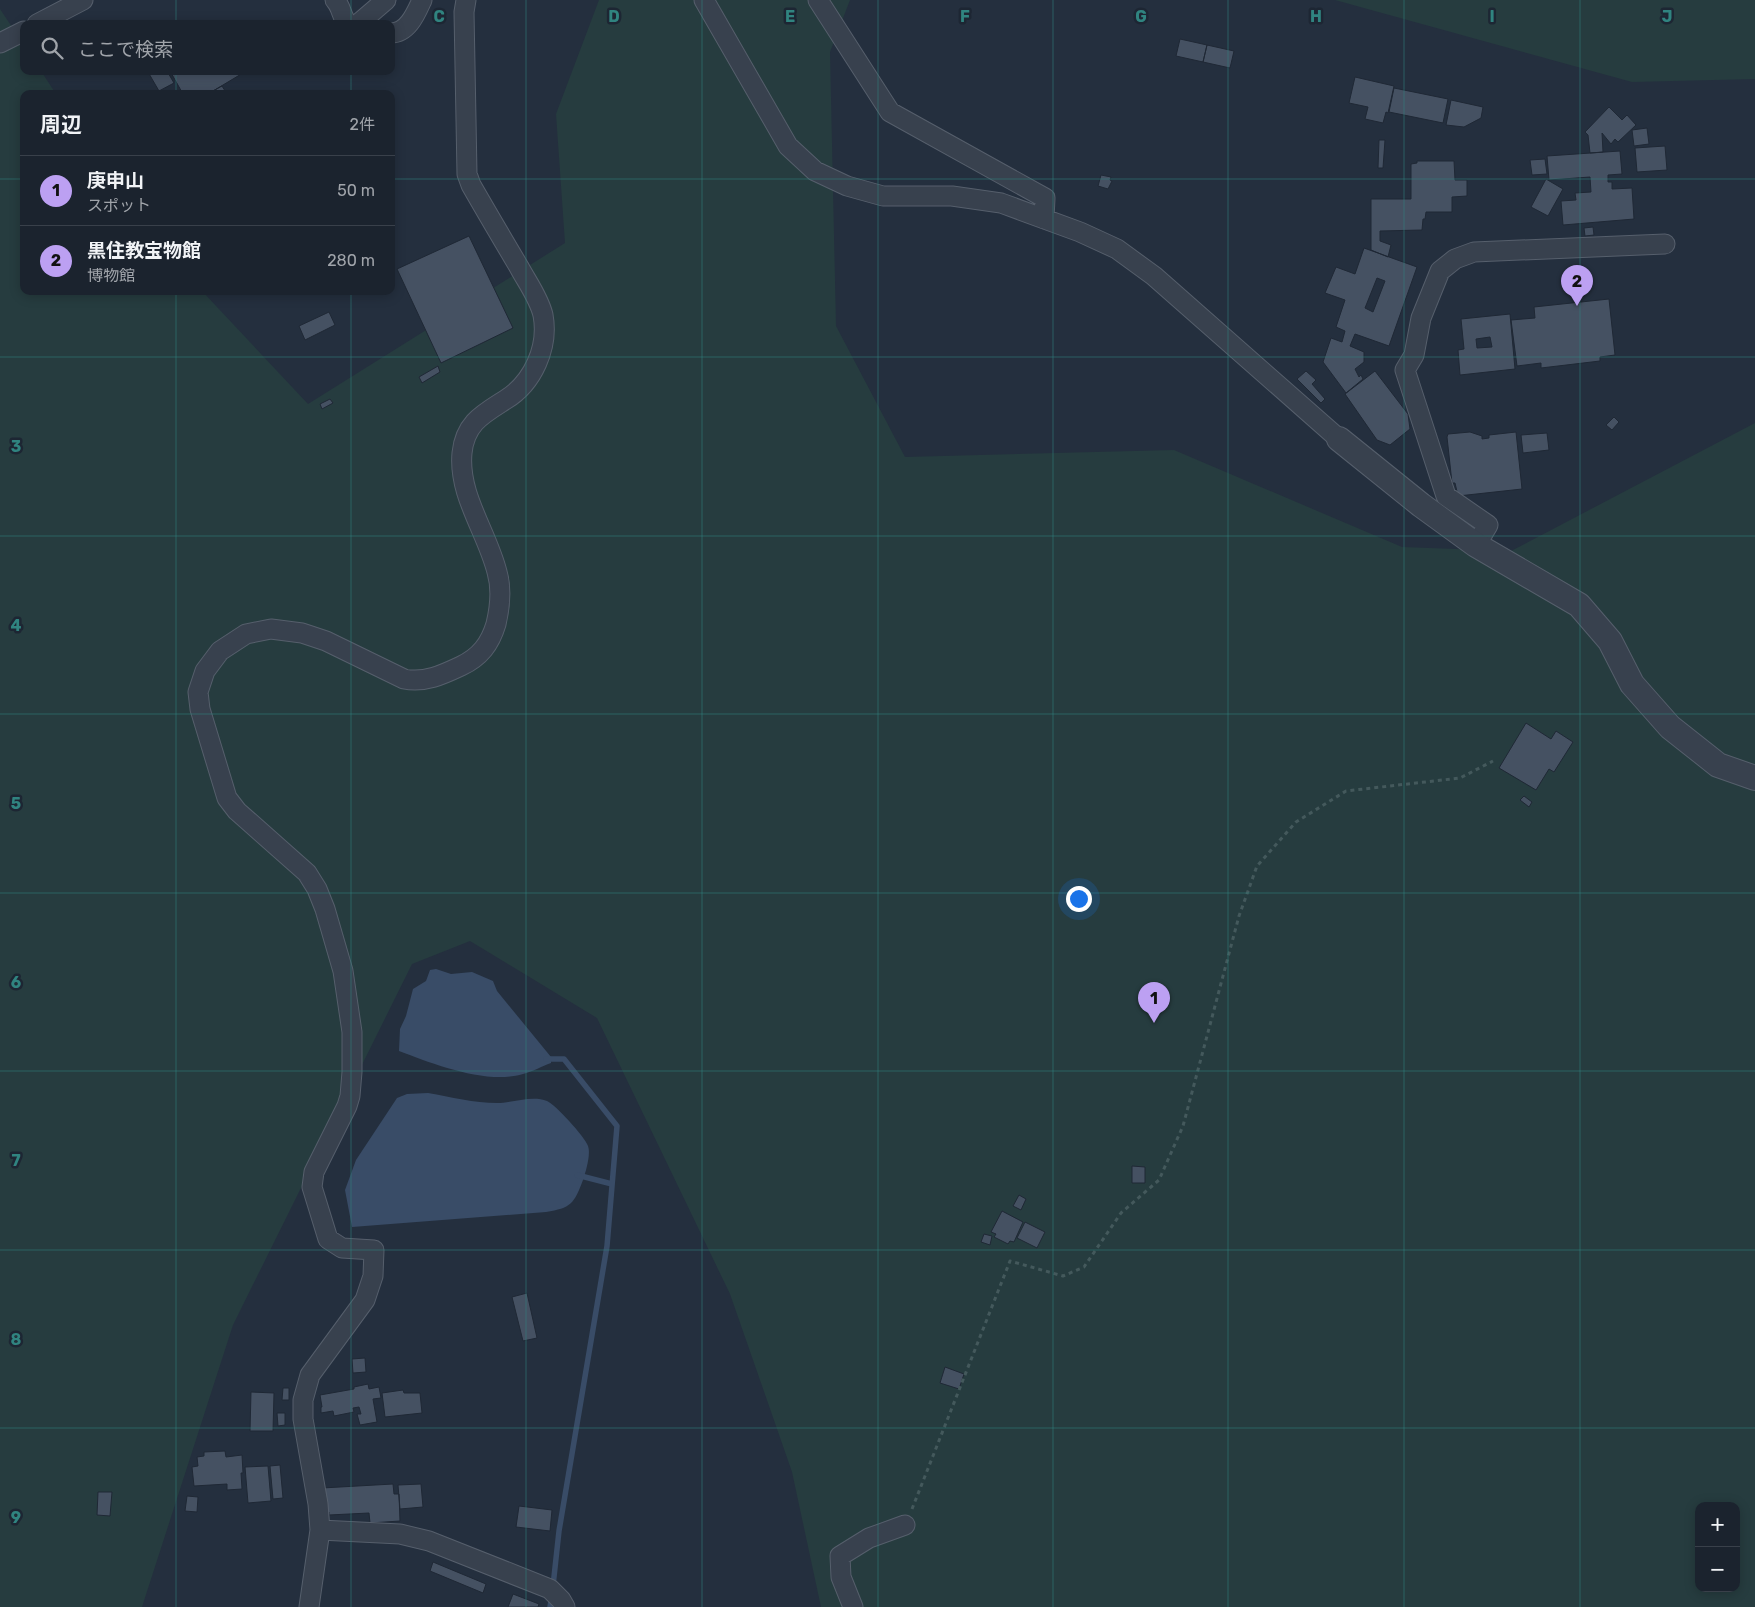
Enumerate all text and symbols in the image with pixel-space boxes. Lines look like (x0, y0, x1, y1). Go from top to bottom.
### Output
text: C (433, 7, 445, 26)
text: D (608, 7, 620, 26)
text: E (785, 7, 795, 26)
text: F (960, 7, 970, 26)
text: G (1135, 7, 1147, 26)
text: H (1310, 7, 1322, 26)
text: I (1489, 7, 1495, 26)
text: J (1662, 7, 1672, 26)
search box (20, 20, 395, 75)
icon: search (38, 34, 66, 62)
text: ここで検索 (78, 38, 173, 61)
text: 周辺 (40, 112, 82, 137)
text: 2件 (350, 115, 375, 134)
text: 庚申山 (87, 169, 144, 192)
text: 1 (52, 181, 60, 200)
text: 50 m (337, 181, 375, 200)
text: スポット (87, 196, 151, 215)
text: 黒住教宝物館 (87, 239, 201, 262)
text: 2 (51, 251, 61, 270)
text: 280 m (327, 251, 375, 270)
pin: 2 (1561, 265, 1593, 306)
text: 博物館 (87, 266, 135, 285)
text: 3 (11, 437, 21, 456)
text: 4 (11, 616, 22, 635)
text: 5 (11, 794, 21, 813)
your location (1066, 886, 1092, 912)
text: 6 (11, 973, 21, 992)
pin: 1 (1138, 982, 1170, 1023)
text: 7 (11, 1151, 21, 1170)
text: 8 (11, 1330, 22, 1349)
map controls (1695, 1502, 1740, 1592)
button: + (1695, 1502, 1740, 1547)
text: 9 (11, 1508, 21, 1527)
button: − (1695, 1547, 1740, 1592)

